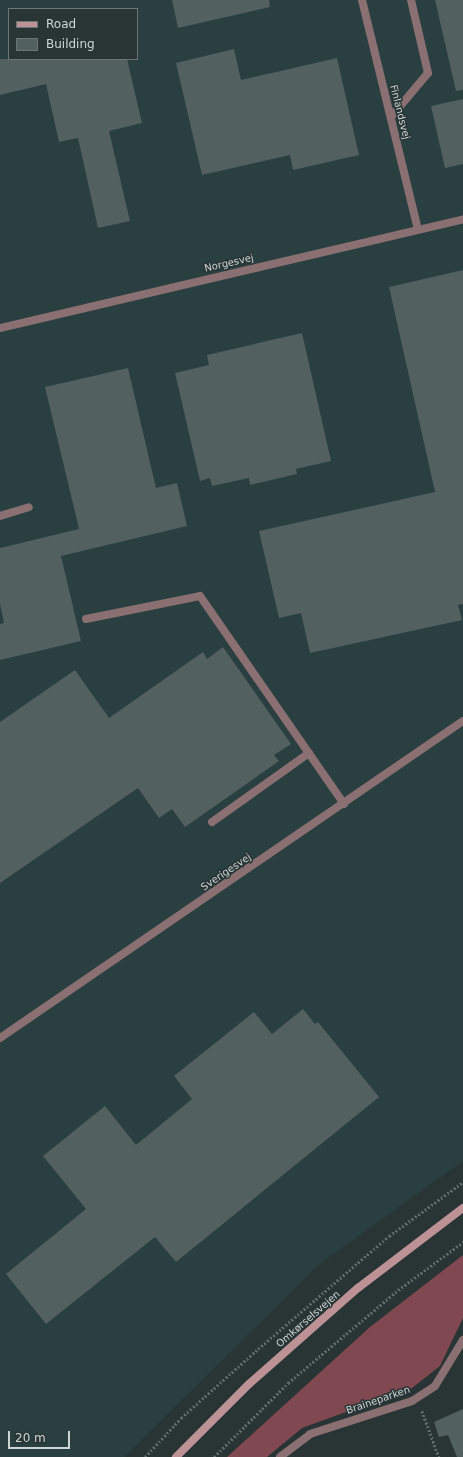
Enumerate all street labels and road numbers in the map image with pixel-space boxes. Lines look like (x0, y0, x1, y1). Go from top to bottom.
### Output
street label: Finlandsvej (387, 83, 413, 141)
street label: Norgesvej (203, 252, 255, 274)
street label: Sverigesvej (199, 851, 253, 893)
street label: Omkørselsvejen (274, 1288, 342, 1350)
street label: Braineparken (344, 1383, 412, 1417)

